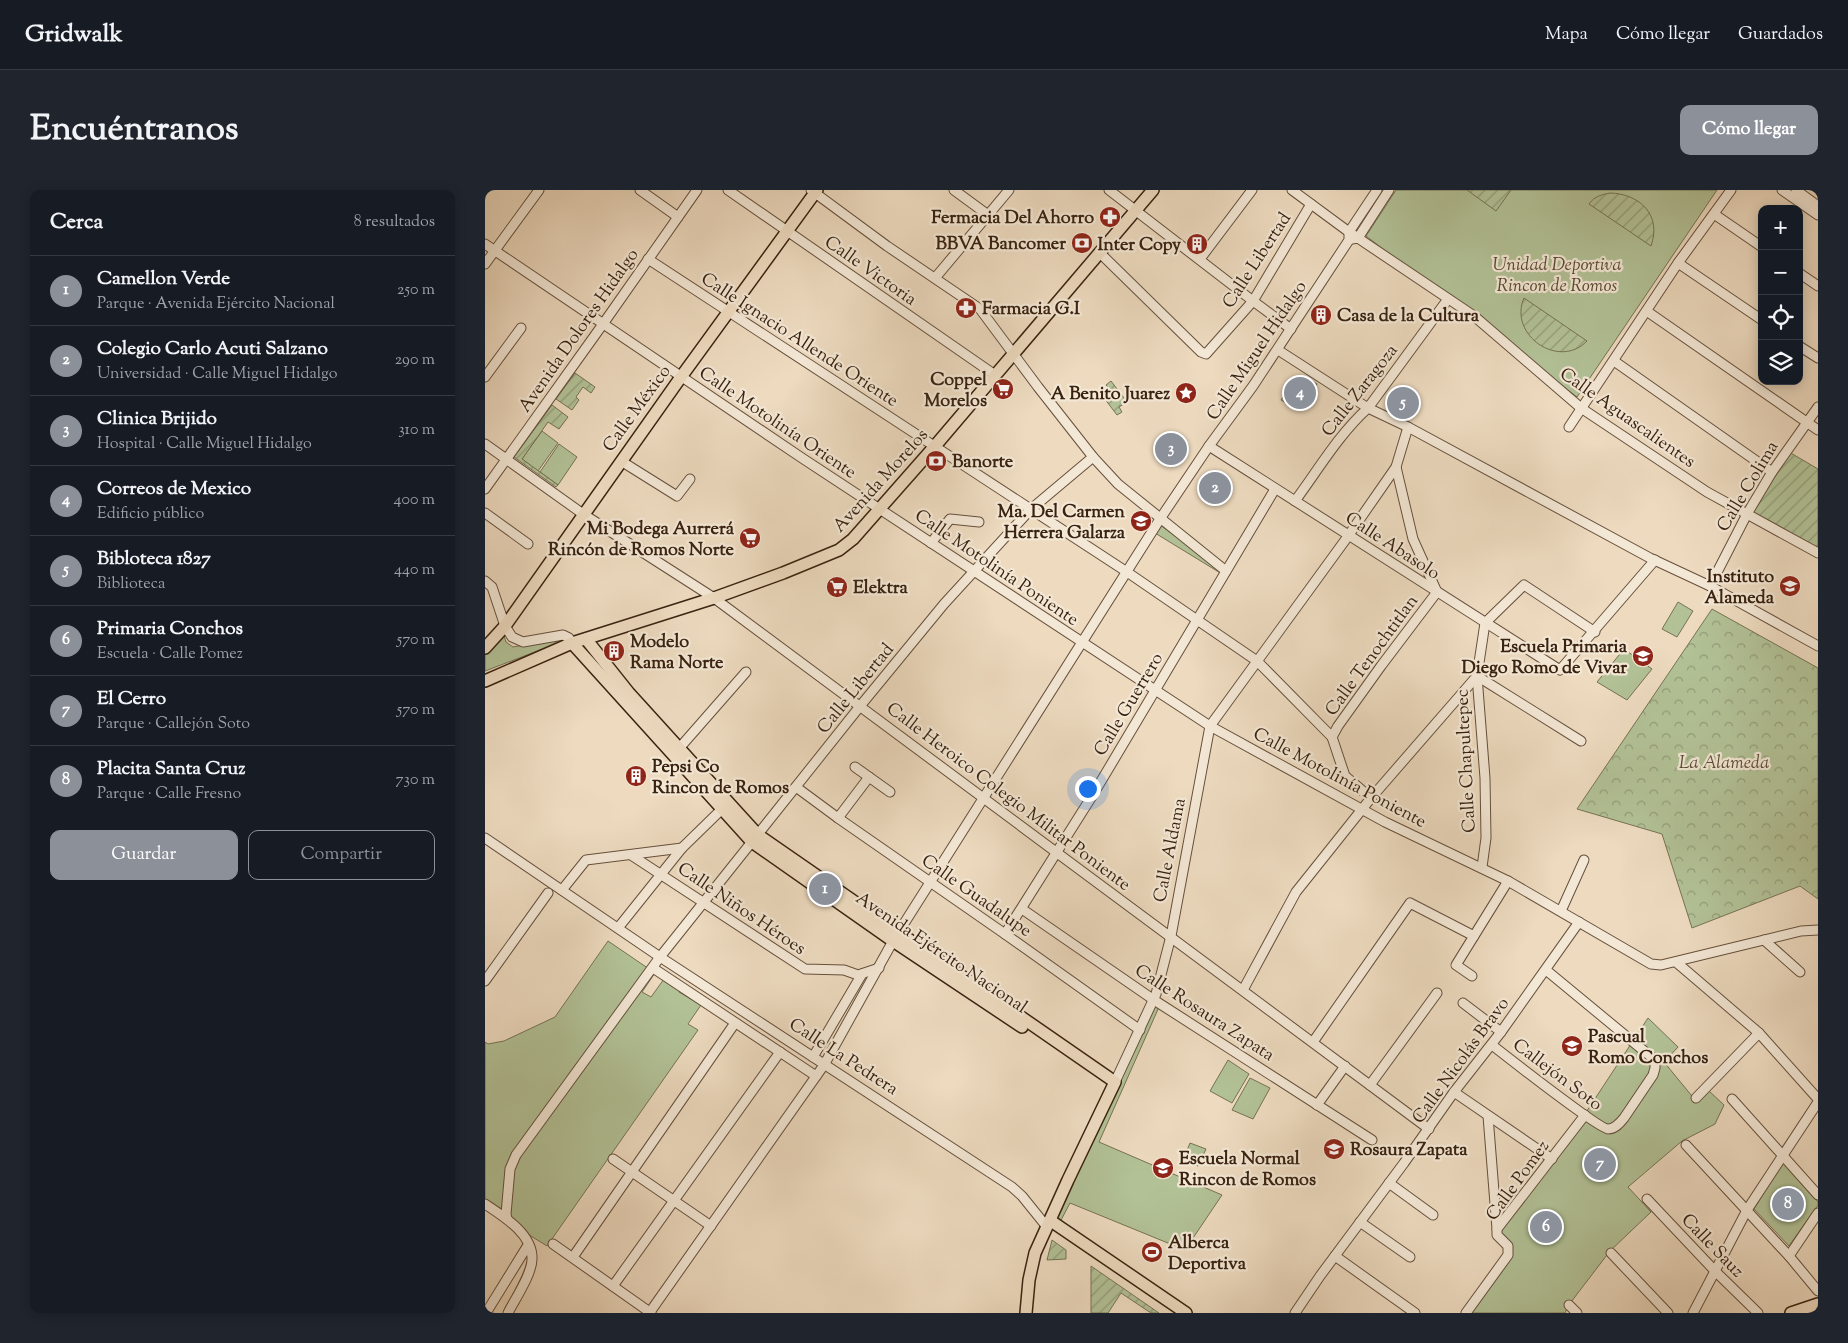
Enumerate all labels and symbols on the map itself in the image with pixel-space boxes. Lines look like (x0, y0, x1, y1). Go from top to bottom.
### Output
pharmacy icon: Fermacia Del Ahorro (1098, 205, 1122, 229)
place label: Fermacia Del Ahorro (931, 206, 1094, 232)
street label: Calle Libertad (1217, 208, 1298, 314)
street label: Calle Victoria (818, 230, 921, 313)
bank icon: BBVA Bancomer (1070, 231, 1094, 255)
place label: BBVA Bancomer (936, 232, 1066, 258)
building icon: Inter Copy (1185, 232, 1209, 256)
place label: Inter Copy (1097, 233, 1181, 259)
street label: Avenida Dolores Hidalgo (513, 244, 646, 418)
park label: Unidad Deportiva Rincon de Romos (1492, 253, 1622, 300)
street label: Calle Ignacio Allende Oriente (695, 267, 903, 414)
street label: Calle Miguel Hidalgo (1201, 276, 1314, 426)
pharmacy icon: Farmacia G.I (954, 296, 978, 320)
place label: Farmacia G.I (982, 297, 1080, 323)
building icon: Casa de la Cultura (1309, 303, 1333, 327)
place label: Casa de la Cultura (1337, 304, 1480, 330)
street label: Calle Zaragoza (1316, 339, 1405, 443)
street label: Calle México (597, 360, 678, 458)
street label: Calle Motolinía Oriente (693, 361, 861, 486)
street label: Calle Aguascalientes (1554, 362, 1700, 475)
place label: Coppel Morelos (924, 368, 988, 415)
pin: 4 (1284, 374, 1316, 412)
supermarket icon: Coppel Morelos (991, 377, 1015, 401)
place icon: A Benito Juarez (1174, 381, 1198, 405)
place label: A Benito Juarez (1051, 382, 1170, 408)
pin: 5 (1387, 384, 1419, 422)
street label: Avenida Morelos (828, 424, 935, 539)
pin: 3 (1155, 430, 1187, 468)
street label: Calle Colima (1711, 437, 1786, 537)
bank icon: Banorte (924, 449, 948, 473)
place label: Banorte (952, 450, 1014, 476)
pin: 2 (1199, 469, 1231, 507)
place label: Ma. Del Carmen Herrera Galarza (998, 500, 1126, 547)
street label: Calle Motolinía Poniente (909, 504, 1083, 633)
street label: Calle Abasolo (1339, 506, 1445, 587)
school or university icon: Ma. Del Carmen Herrera Galarza (1129, 509, 1153, 533)
place label: Mi Bodega Aurrerá Rincón de Romos Norte (548, 517, 735, 564)
supermarket icon: Mi Bodega Aurrerá Rincón de Romos Norte (738, 526, 762, 550)
place label: Instituto Alameda (1705, 565, 1775, 612)
school or university icon: Instituto Alameda (1778, 574, 1802, 598)
supermarket icon: Elektra (825, 575, 849, 599)
place label: Elektra (853, 576, 909, 602)
street label: Calle Tenochtitlan (1320, 590, 1426, 722)
place label: Modelo Rama Norte (630, 630, 724, 677)
place label: Escuela Primaria Diego Romo de Vivar (1461, 635, 1628, 682)
street label: Calle Libertad (812, 638, 901, 740)
building icon: Modelo Rama Norte (602, 639, 626, 663)
school or university icon: Escuela Primaria Diego Romo de Vivar (1631, 644, 1655, 668)
street label: Calle Guerrero (1089, 648, 1171, 762)
street label: Calle Chapultepec (1450, 688, 1484, 833)
street label: Calle Heroico Colegio Militar Poniente (880, 697, 1135, 898)
street label: Calle Motolinía Poniente (1248, 722, 1430, 836)
park label: La Alameda (1679, 751, 1769, 777)
place label: Pepsi Co Rincon de Romos (652, 755, 789, 802)
building icon: Pepsi Co Rincon de Romos (624, 764, 648, 788)
your location (1075, 776, 1101, 802)
street label: Calle Aldama (1148, 796, 1194, 905)
street label: Calle Guadalupe (915, 849, 1036, 945)
street label: Calle Niños Héroes (671, 857, 810, 962)
pin: 1 (809, 870, 841, 908)
street label: Avenida Ejército Nacional (850, 886, 1032, 1021)
street label: Calle Rosaura Zapata (1129, 959, 1279, 1069)
street label: Calle Nicolás Bravo (1407, 992, 1517, 1130)
street label: Calle La Pedrera (783, 1013, 903, 1103)
place label: Pascual Romo Conchos (1588, 1025, 1708, 1072)
street label: Callejón Soto (1506, 1033, 1607, 1118)
school or university icon: Pascual Romo Conchos (1560, 1034, 1584, 1058)
street label: Calle Pomez (1481, 1135, 1557, 1227)
school or university icon: Rosaura Zapata (1322, 1137, 1346, 1161)
place label: Rosaura Zapata (1350, 1138, 1468, 1164)
pin: 7 (1584, 1145, 1616, 1183)
place label: Escuela Normal Rincon de Romos (1179, 1147, 1316, 1194)
school or university icon: Escuela Normal Rincon de Romos (1151, 1156, 1175, 1180)
pin: 8 (1772, 1185, 1804, 1223)
pin: 6 (1530, 1208, 1562, 1246)
street label: Calle Sauz (1674, 1208, 1749, 1285)
place label: Alberca Deportiva (1168, 1231, 1247, 1278)
sports icon: Alberca Deportiva (1140, 1240, 1164, 1264)

